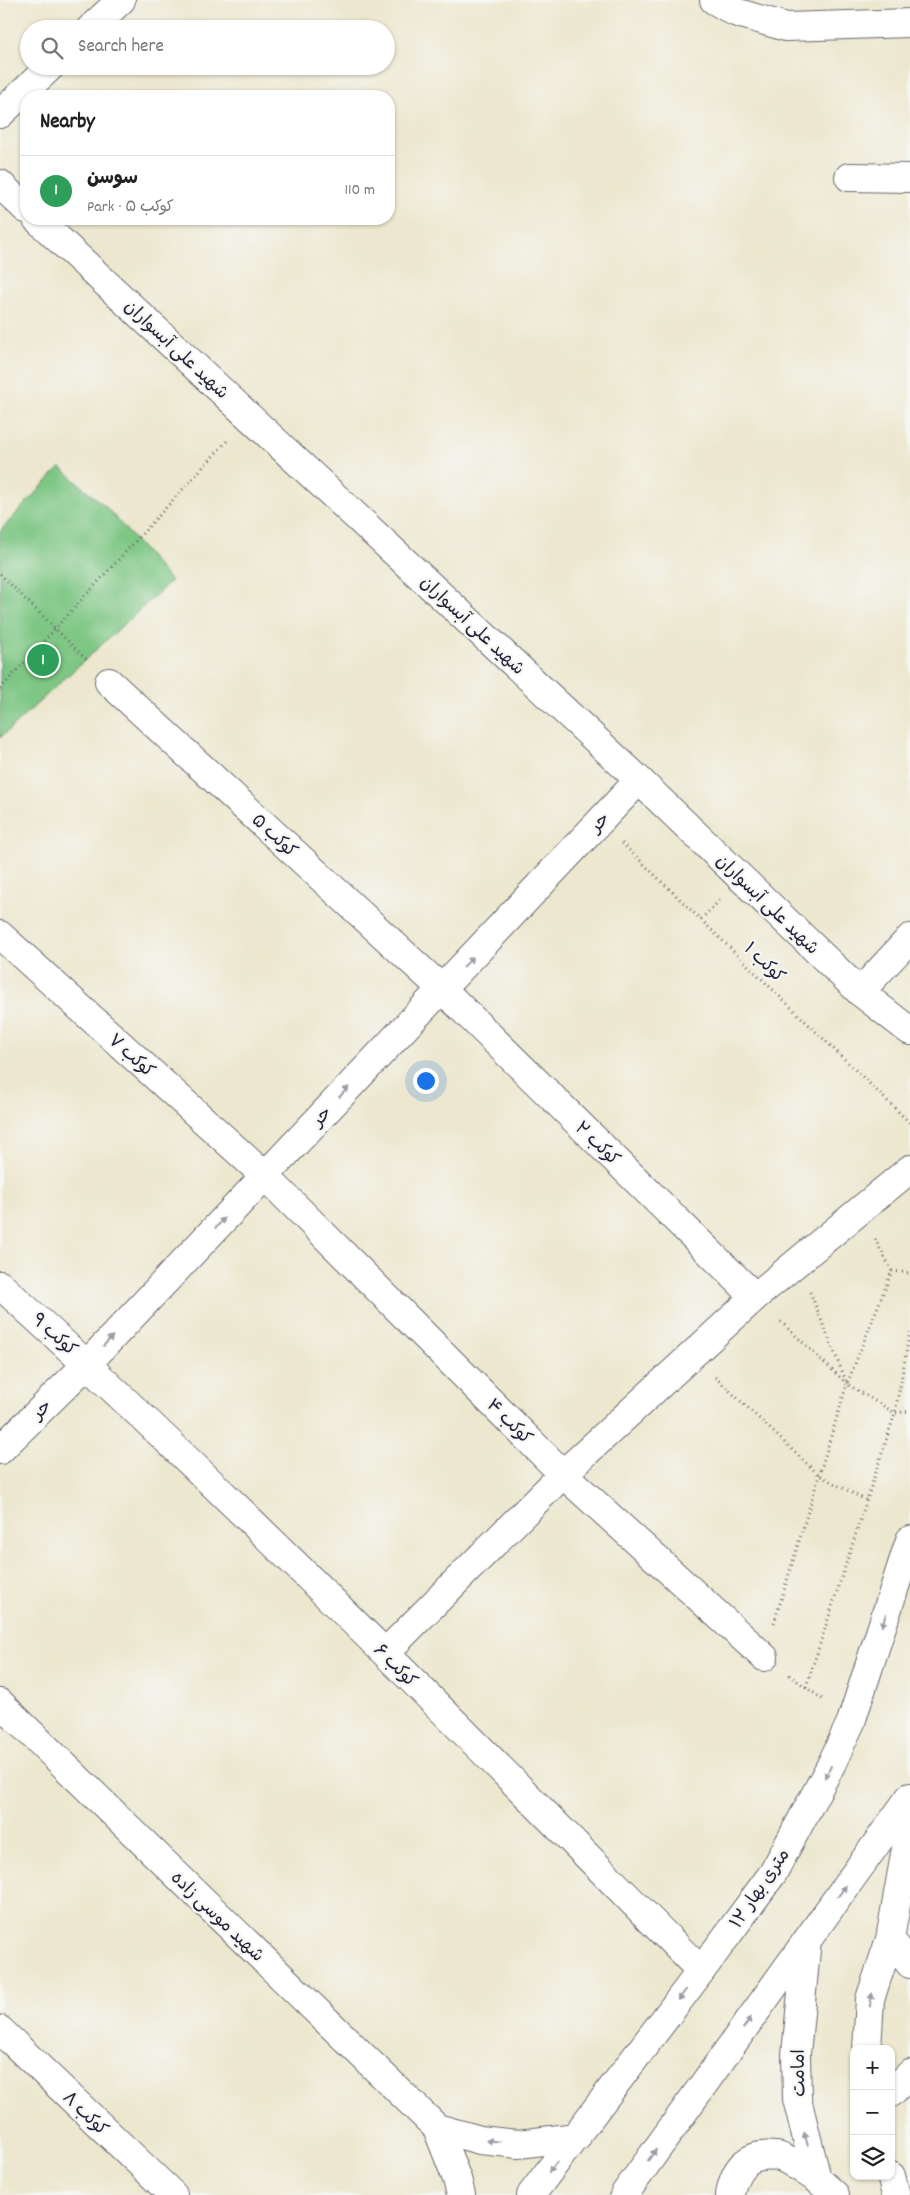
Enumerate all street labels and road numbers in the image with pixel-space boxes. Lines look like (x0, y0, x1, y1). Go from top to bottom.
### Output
street label: شهید علی آبسواران (117, 296, 233, 406)
street label: شهید علی آبسواران (413, 572, 529, 682)
street label: حر (584, 808, 617, 841)
street label: کوکب ۵ (245, 809, 302, 865)
street label: شهید علی آبسواران (709, 850, 824, 962)
street label: کوکب ۱ (737, 938, 790, 990)
street label: کوکب ۷ (102, 1029, 159, 1085)
street label: حر (306, 1102, 339, 1135)
street label: کوکب ۲ (568, 1117, 625, 1173)
street label: کوکب ۹ (25, 1309, 82, 1363)
street label: کوکب ۴ (480, 1394, 537, 1452)
street label: حر (26, 1395, 59, 1428)
street label: کوکب ۶ (367, 1639, 422, 1695)
street label: ۱۲ متری بهار (725, 1845, 797, 1934)
street label: شهید موسی زاده (164, 1867, 269, 1969)
street label: امامت (788, 2049, 813, 2097)
street label: کوکب ۸ (56, 2087, 113, 2143)

